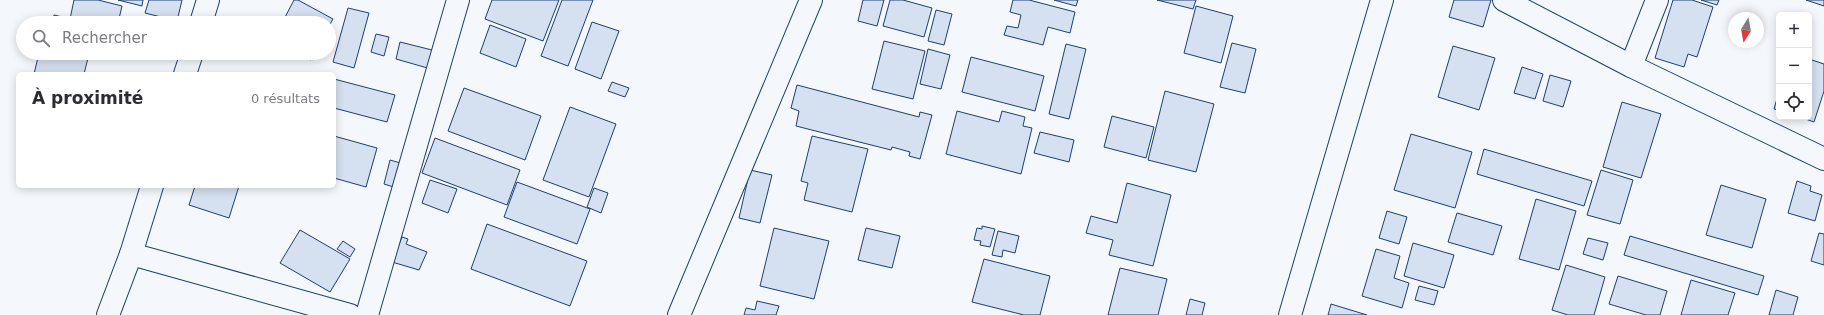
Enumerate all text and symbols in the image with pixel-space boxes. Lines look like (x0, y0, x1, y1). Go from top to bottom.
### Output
north arrow (1728, 12, 1764, 48)
map controls (1776, 12, 1812, 120)
button: + (1776, 12, 1812, 48)
search box (16, 16, 336, 60)
icon: search (30, 27, 52, 49)
text: Rechercher (62, 29, 147, 47)
button: − (1776, 48, 1812, 84)
button: locate (1776, 84, 1812, 120)
text: À proximité (32, 88, 143, 108)
text: 0 résultats (251, 91, 320, 106)

